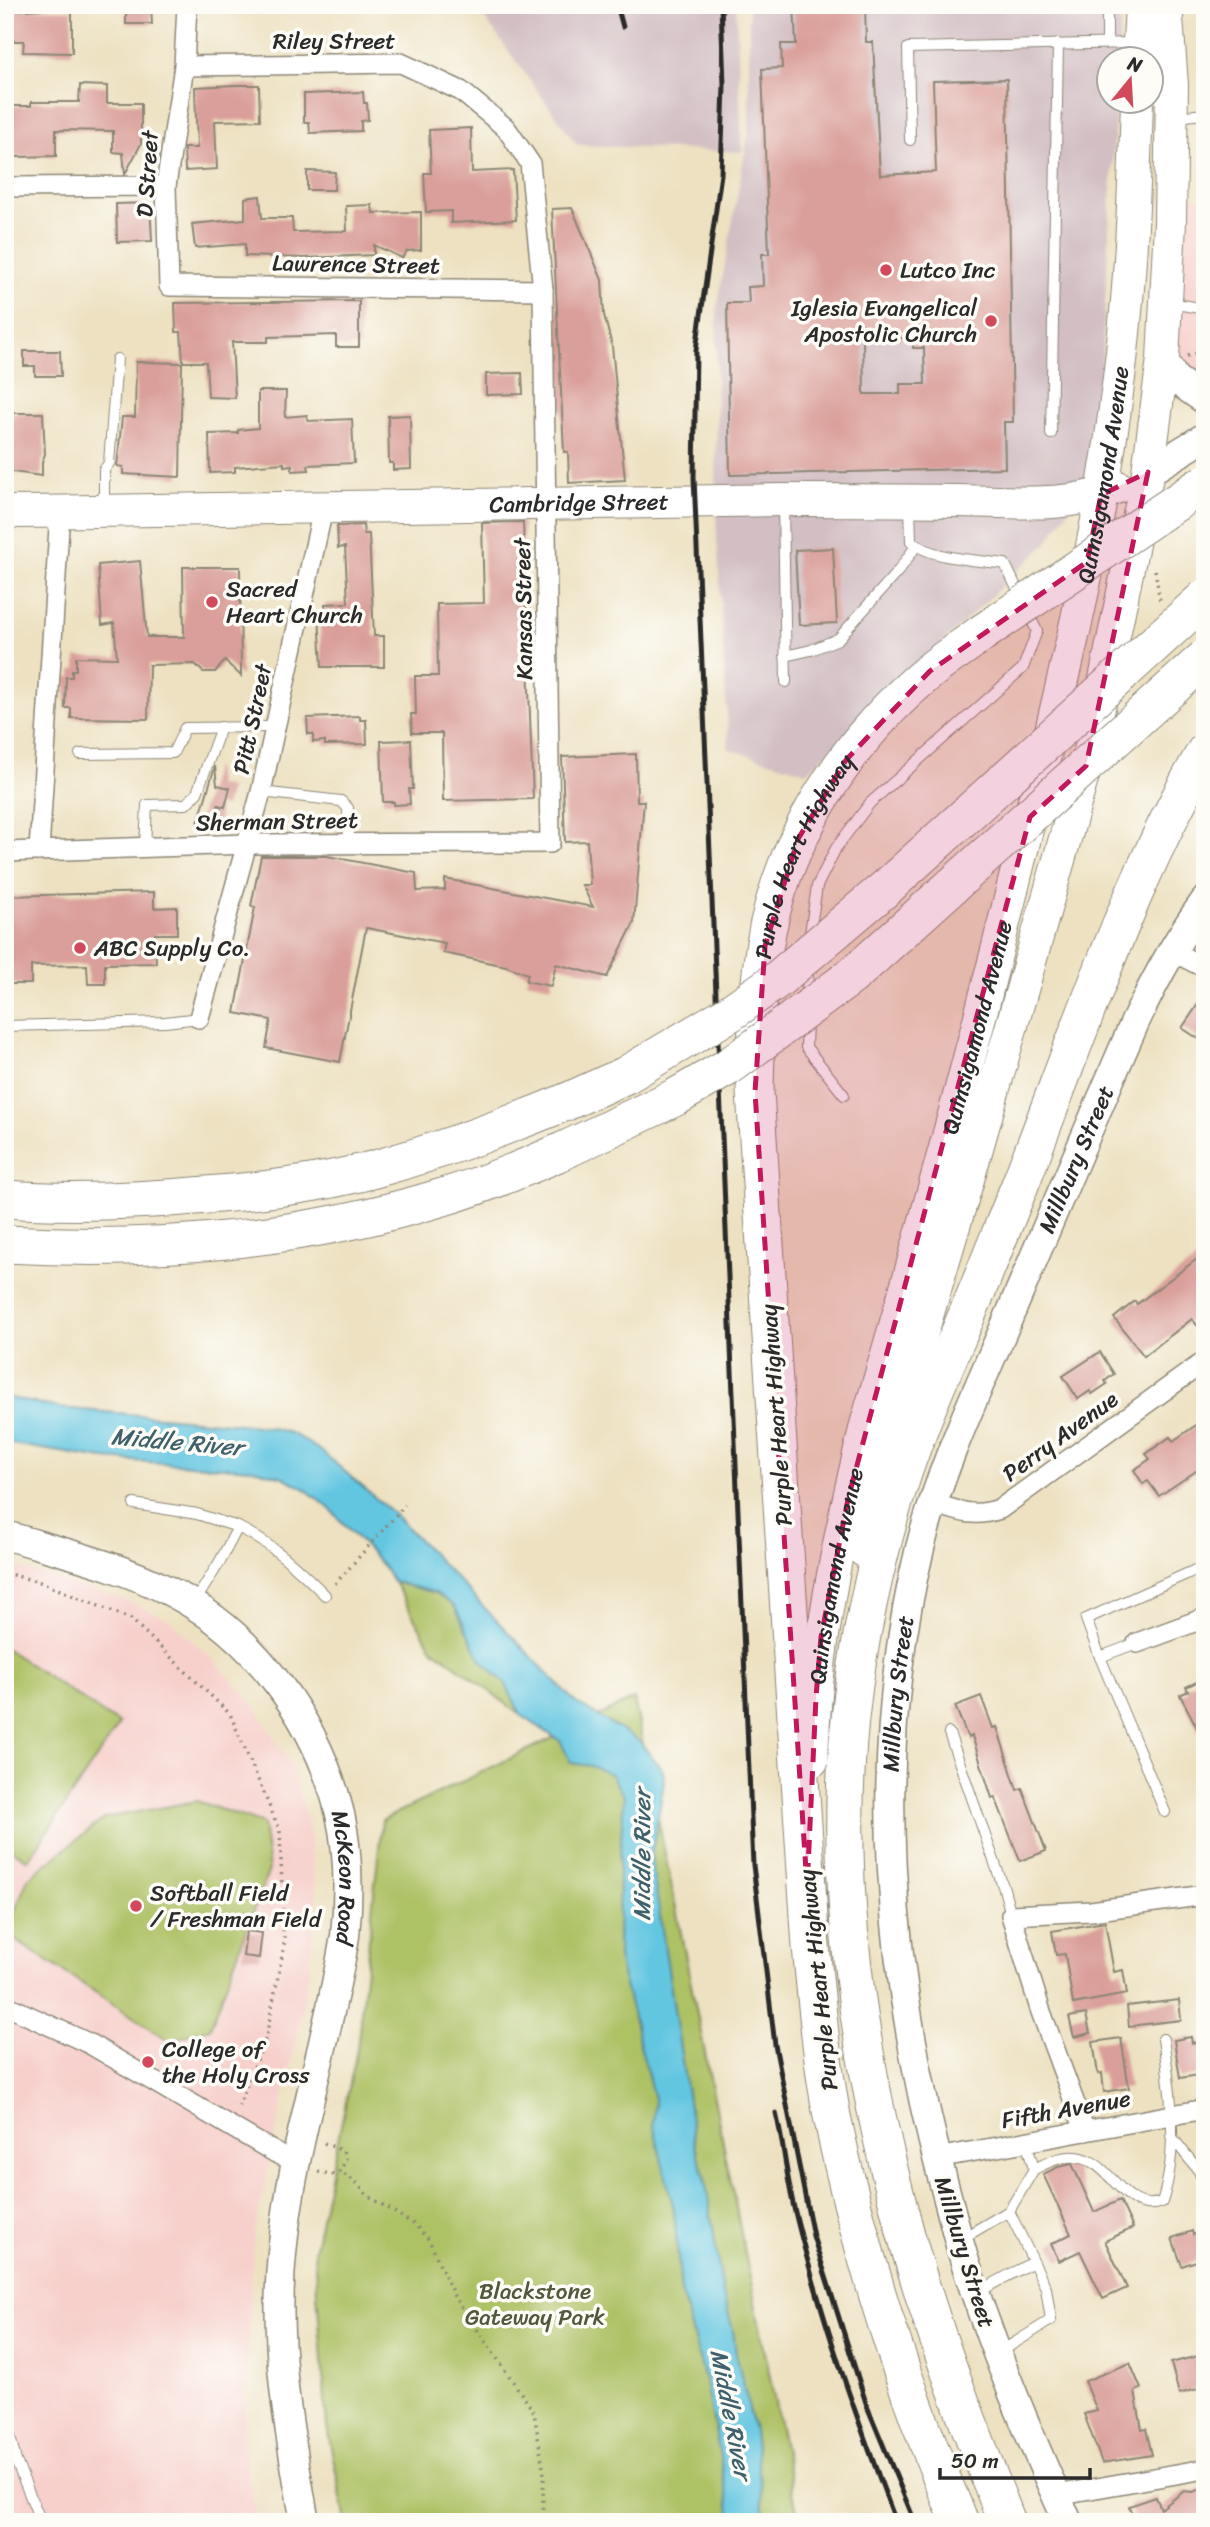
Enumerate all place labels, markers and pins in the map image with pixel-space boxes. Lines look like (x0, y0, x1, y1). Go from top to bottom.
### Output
place label: Lutco Inc (900, 250, 996, 291)
marker: Lutco Inc (878, 262, 894, 278)
place label: Iglesia Evangelical Apostolic Church (790, 288, 977, 355)
marker: Iglesia Evangelical Apostolic Church (983, 313, 999, 329)
place label: Sacred Heart Church (226, 569, 363, 636)
marker: Sacred Heart Church (204, 594, 220, 610)
place label: ABC Supply Co. (93, 928, 250, 969)
marker: ABC Supply Co. (72, 940, 88, 956)
place label: Softball Field / Freshman Field (150, 1873, 323, 1940)
marker: Softball Field / Freshman Field (128, 1898, 144, 1914)
place label: College of the Holy Cross (162, 2029, 310, 2096)
marker: College of the Holy Cross (140, 2054, 156, 2070)

